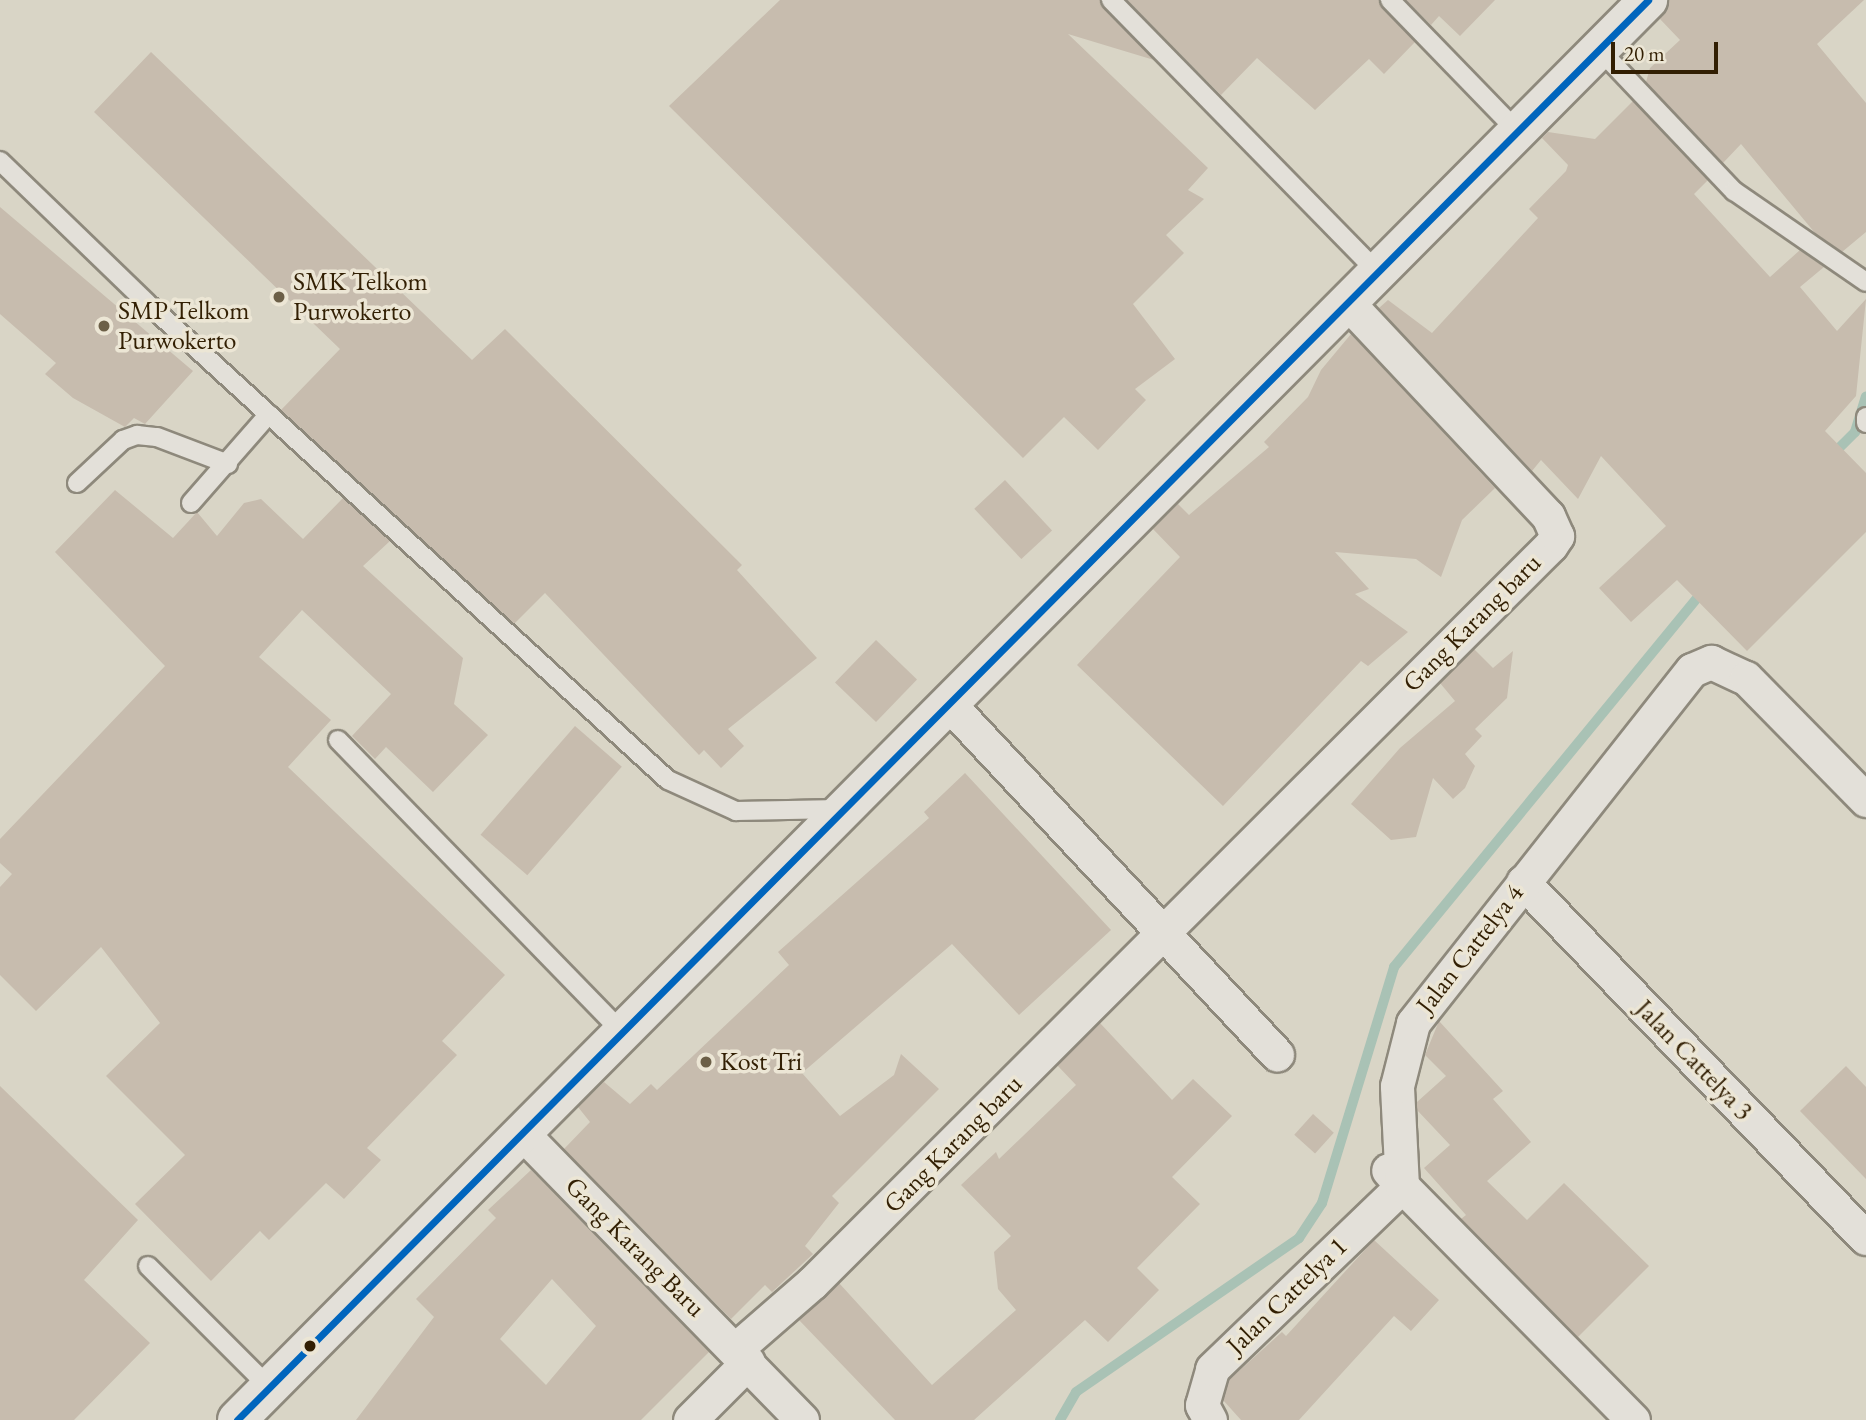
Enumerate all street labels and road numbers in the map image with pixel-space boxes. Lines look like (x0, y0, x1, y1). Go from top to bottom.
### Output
street label: Gang Karang baru (1396, 547, 1548, 699)
street label: Jalan Cattelya 4 (1410, 878, 1530, 1020)
street label: Jalan Cattelya 3 (1629, 993, 1759, 1127)
street label: Gang Karang baru (877, 1068, 1029, 1220)
street label: Gang Karang Baru (559, 1171, 711, 1323)
street label: Jalan Cattelya 1 (1220, 1231, 1354, 1361)

